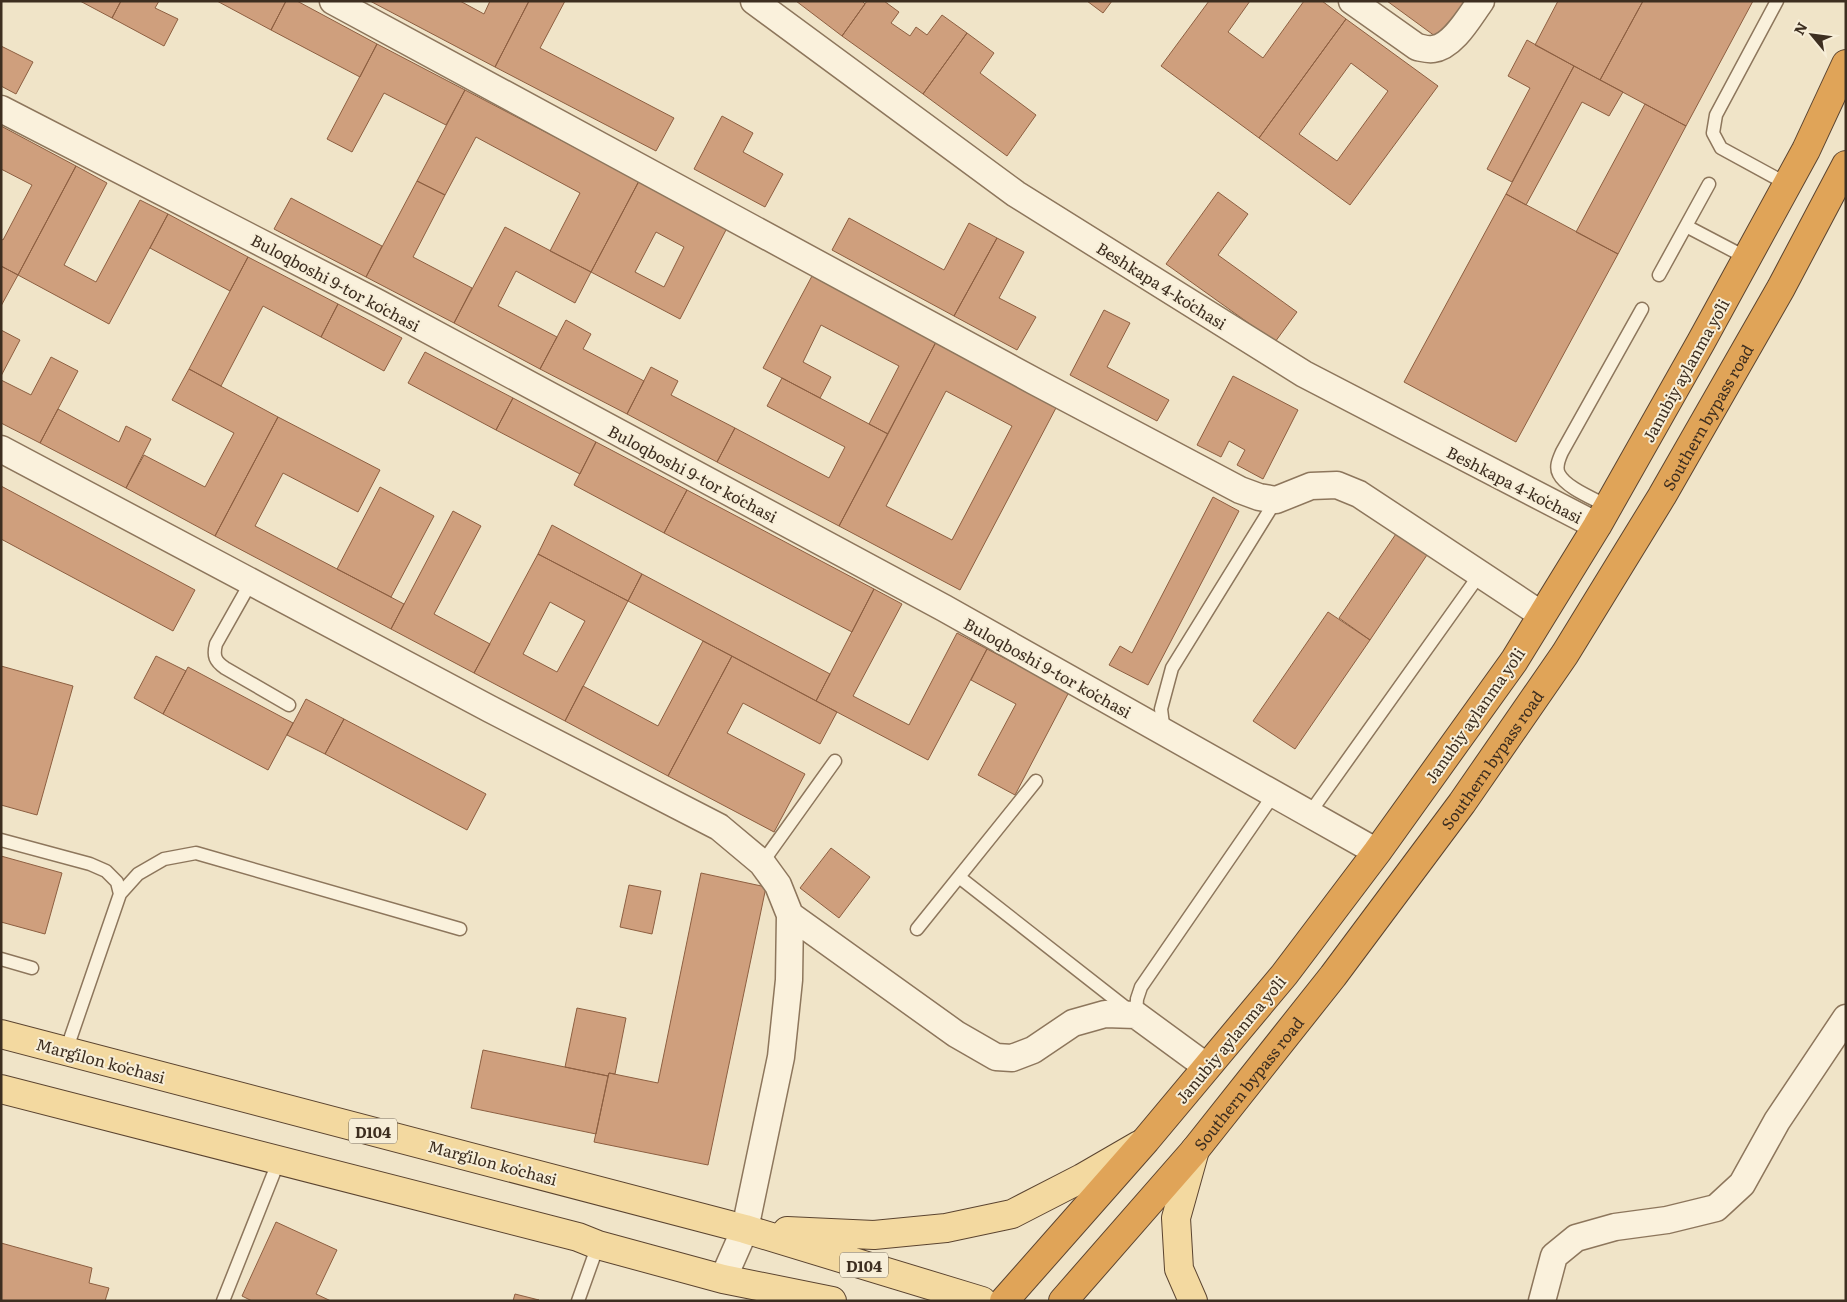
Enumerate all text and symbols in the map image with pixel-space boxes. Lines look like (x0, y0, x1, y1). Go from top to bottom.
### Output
north arrow (1787, 10, 1837, 60)
text: N (1788, 18, 1811, 38)
street label: Buloqboshi 9-tor koʻchasi (247, 227, 425, 337)
street label: Beshkapa 4-koʻchasi (1092, 235, 1232, 335)
street label: Janubiy aylanma yoʻli (1636, 294, 1734, 446)
street label: Southern bypass road (1656, 339, 1759, 495)
street label: Buloqboshi 9-tor koʻchasi (604, 418, 782, 528)
street label: Beshkapa 4-koʻchasi (1443, 439, 1587, 529)
street label: Buloqboshi 9-tor koʻchasi (960, 611, 1136, 723)
street label: Janubiy aylanma yoʻli (1418, 642, 1530, 788)
street label: Southern bypass road (1435, 685, 1549, 834)
street label: Janubiy aylanma yoʻli (1169, 970, 1291, 1108)
street label: Southern bypass road (1187, 1011, 1309, 1155)
street label: Margʻilon koʻchasi (34, 1031, 168, 1089)
road number: D104 (349, 1118, 397, 1144)
street label: Margʻilon koʻchasi (426, 1133, 560, 1191)
road number: D104 (840, 1252, 888, 1278)

